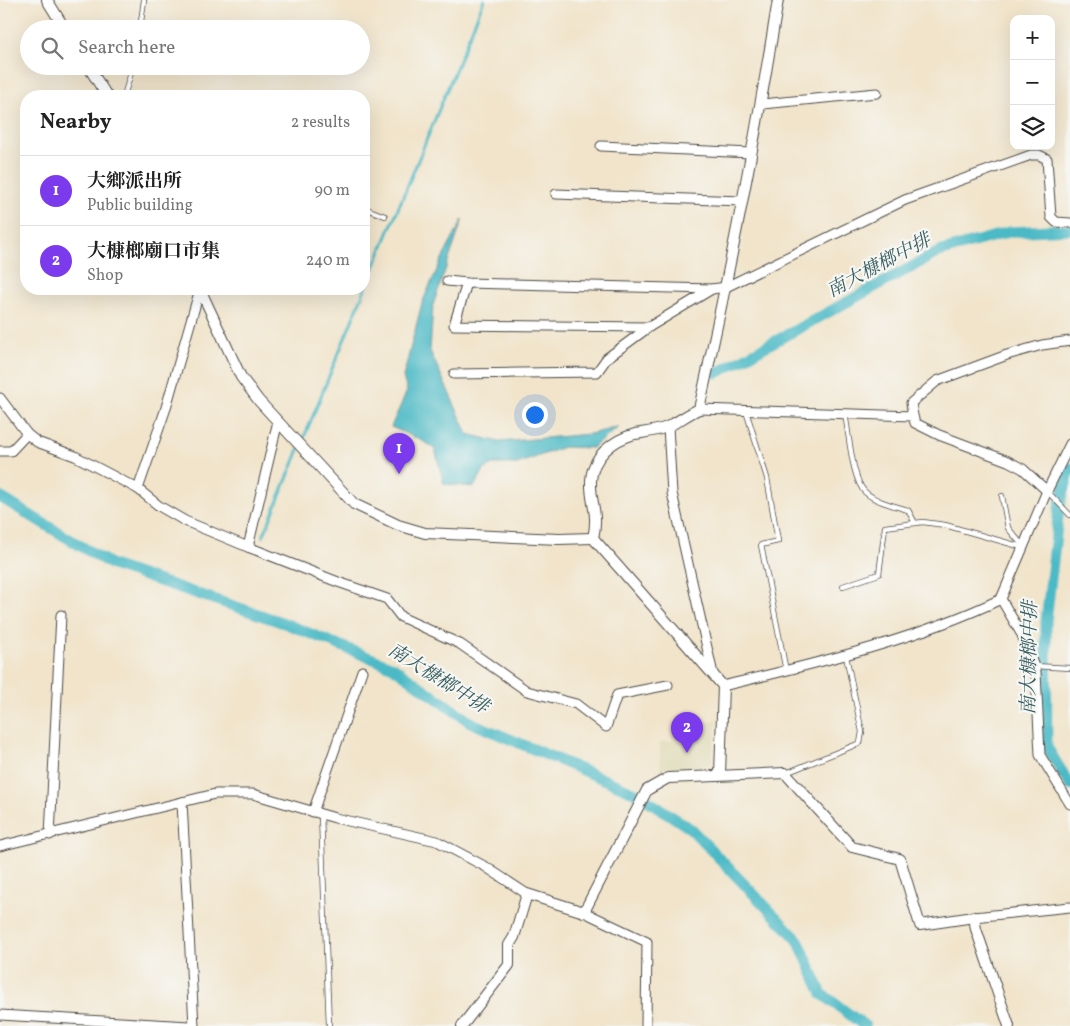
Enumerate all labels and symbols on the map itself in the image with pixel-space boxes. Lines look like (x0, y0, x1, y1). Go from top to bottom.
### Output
water label: 南大槺榔中排 (823, 226, 938, 304)
your location (522, 402, 548, 428)
pin: 1 (383, 433, 415, 474)
water label: 南大槺榔中排 (1016, 598, 1044, 715)
water label: 南大槺榔中排 (383, 638, 496, 722)
pin: 2 (671, 712, 703, 753)

